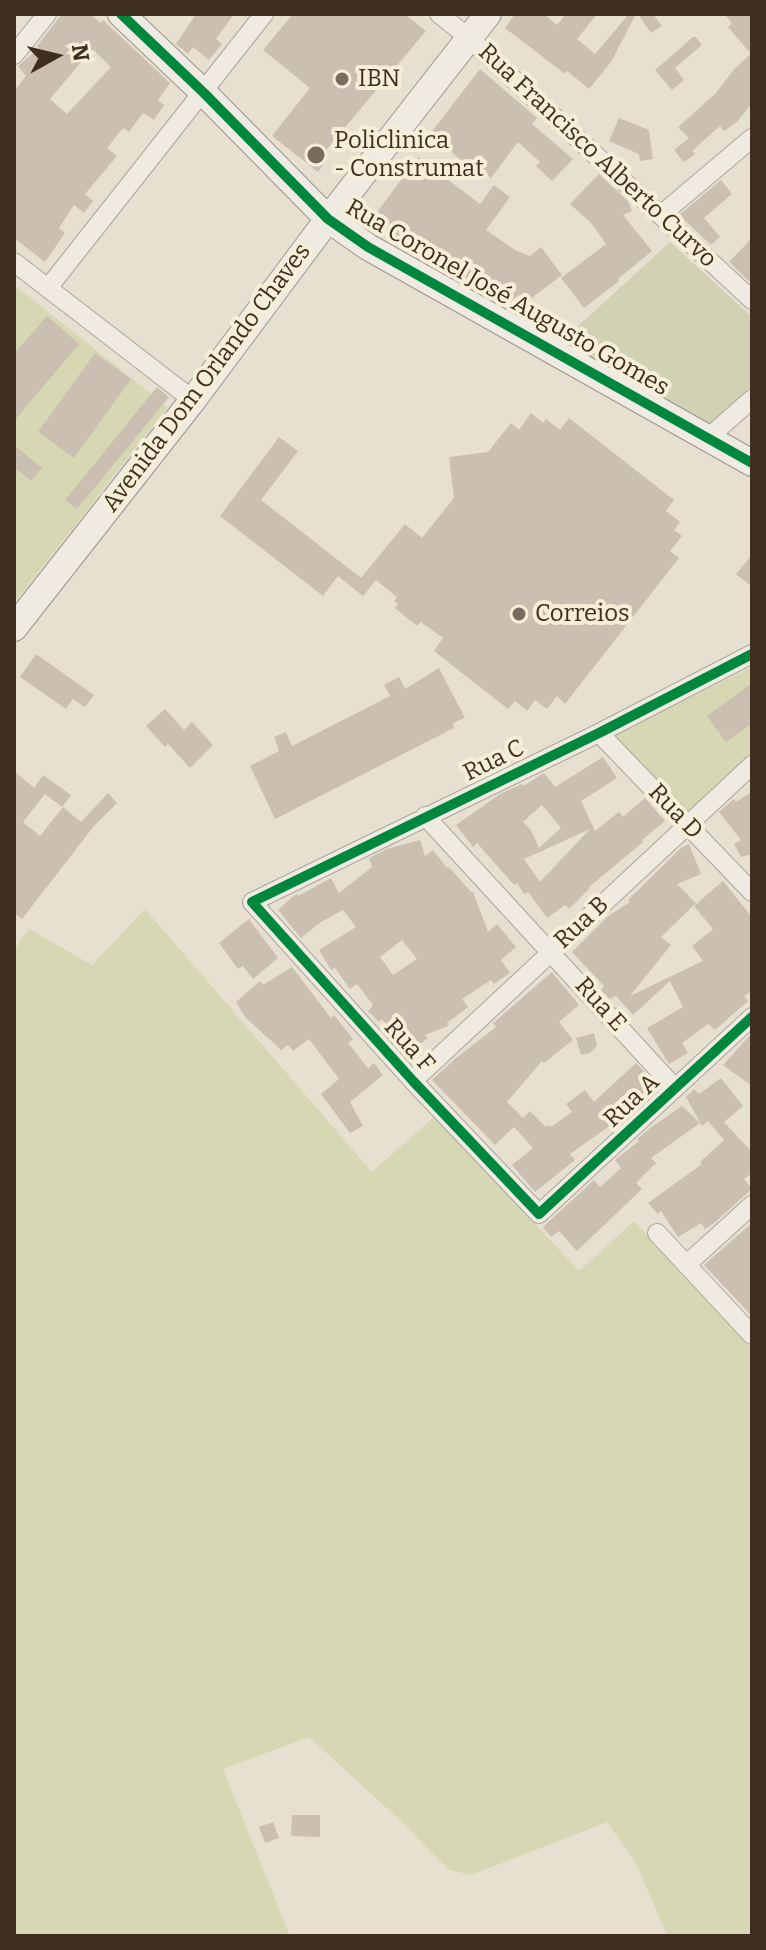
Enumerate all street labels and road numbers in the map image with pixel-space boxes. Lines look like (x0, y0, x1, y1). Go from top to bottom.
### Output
street label: Rua Francisco Alberto Curvo (472, 38, 722, 274)
street label: Rua Coronel José Augusto Gomes (340, 193, 674, 403)
street label: Avenida Dom Orlando Chaves (97, 238, 317, 518)
street label: Rua C (459, 734, 529, 788)
street label: Rua D (642, 778, 708, 846)
street label: Rua B (549, 891, 615, 955)
street label: Rua E (568, 972, 632, 1038)
street label: Rua F (378, 1013, 440, 1079)
street label: Rua A (598, 1068, 666, 1134)

